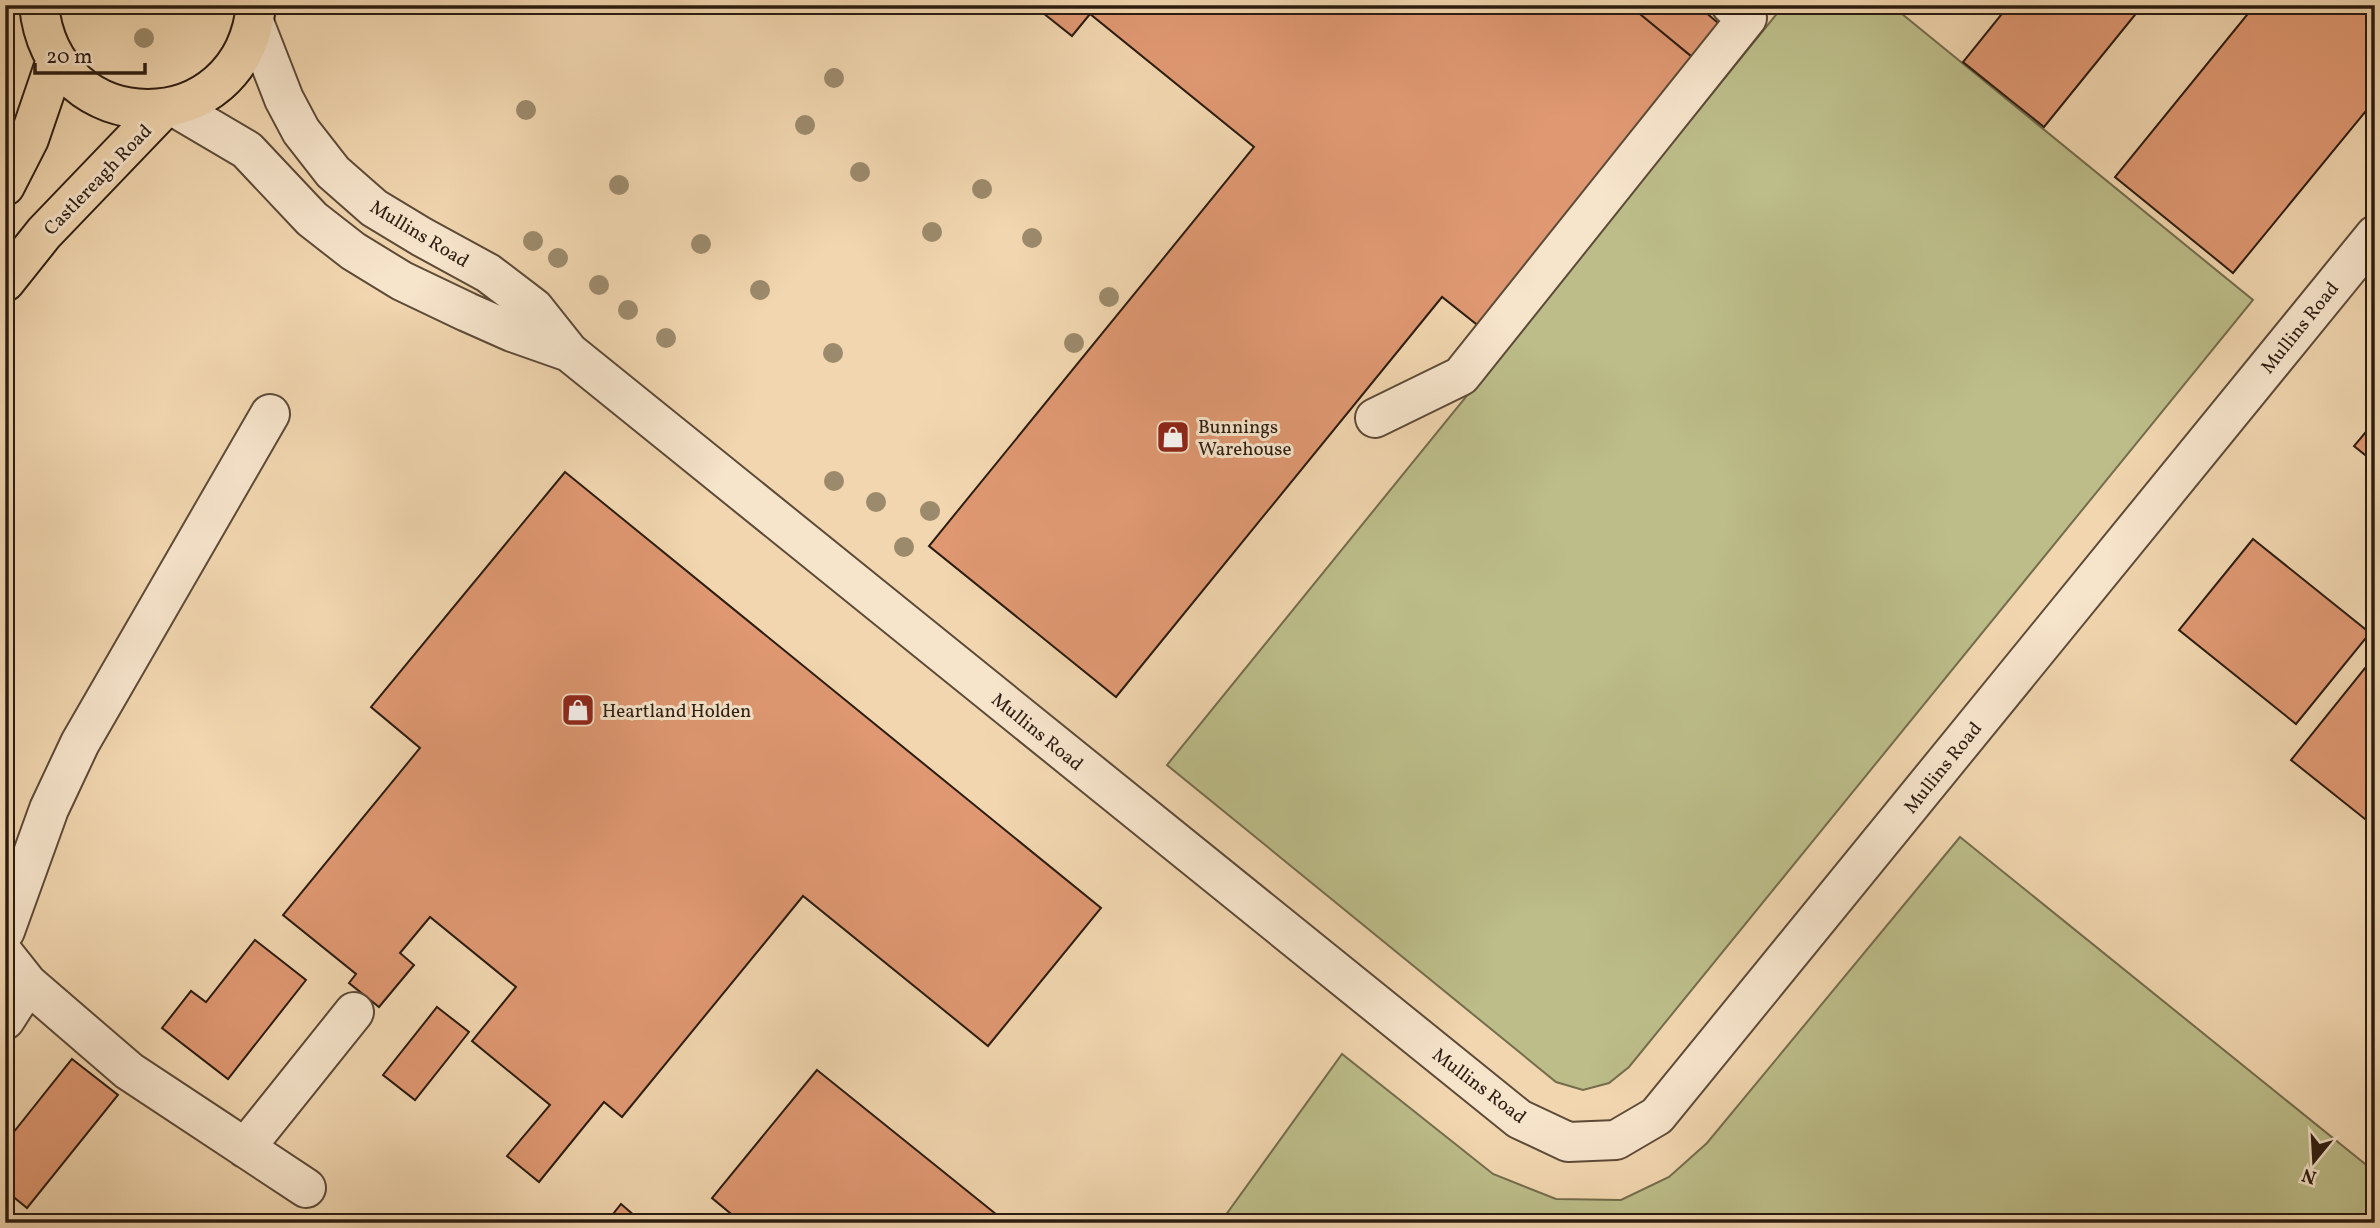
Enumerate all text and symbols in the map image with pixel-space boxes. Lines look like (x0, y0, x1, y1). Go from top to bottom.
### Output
scale bar (35, 32, 145, 76)
text: 20 m (46, 43, 92, 72)
street label: Castlereagh Road (39, 119, 158, 242)
street label: Mullins Road (365, 195, 473, 275)
street label: Mullins Road (2255, 277, 2346, 380)
place label: Bunnings Warehouse (1198, 415, 1291, 463)
shop icon: Bunnings Warehouse (1154, 418, 1192, 456)
street label: Mullins Road (985, 687, 1088, 778)
shop icon: Heartland Holden (559, 691, 597, 729)
place label: Heartland Holden (602, 699, 751, 725)
street label: Mullins Road (1898, 717, 1989, 820)
street label: Mullins Road (1427, 1043, 1531, 1130)
north arrow (2278, 1126, 2348, 1196)
text: N (2299, 1161, 2320, 1190)

